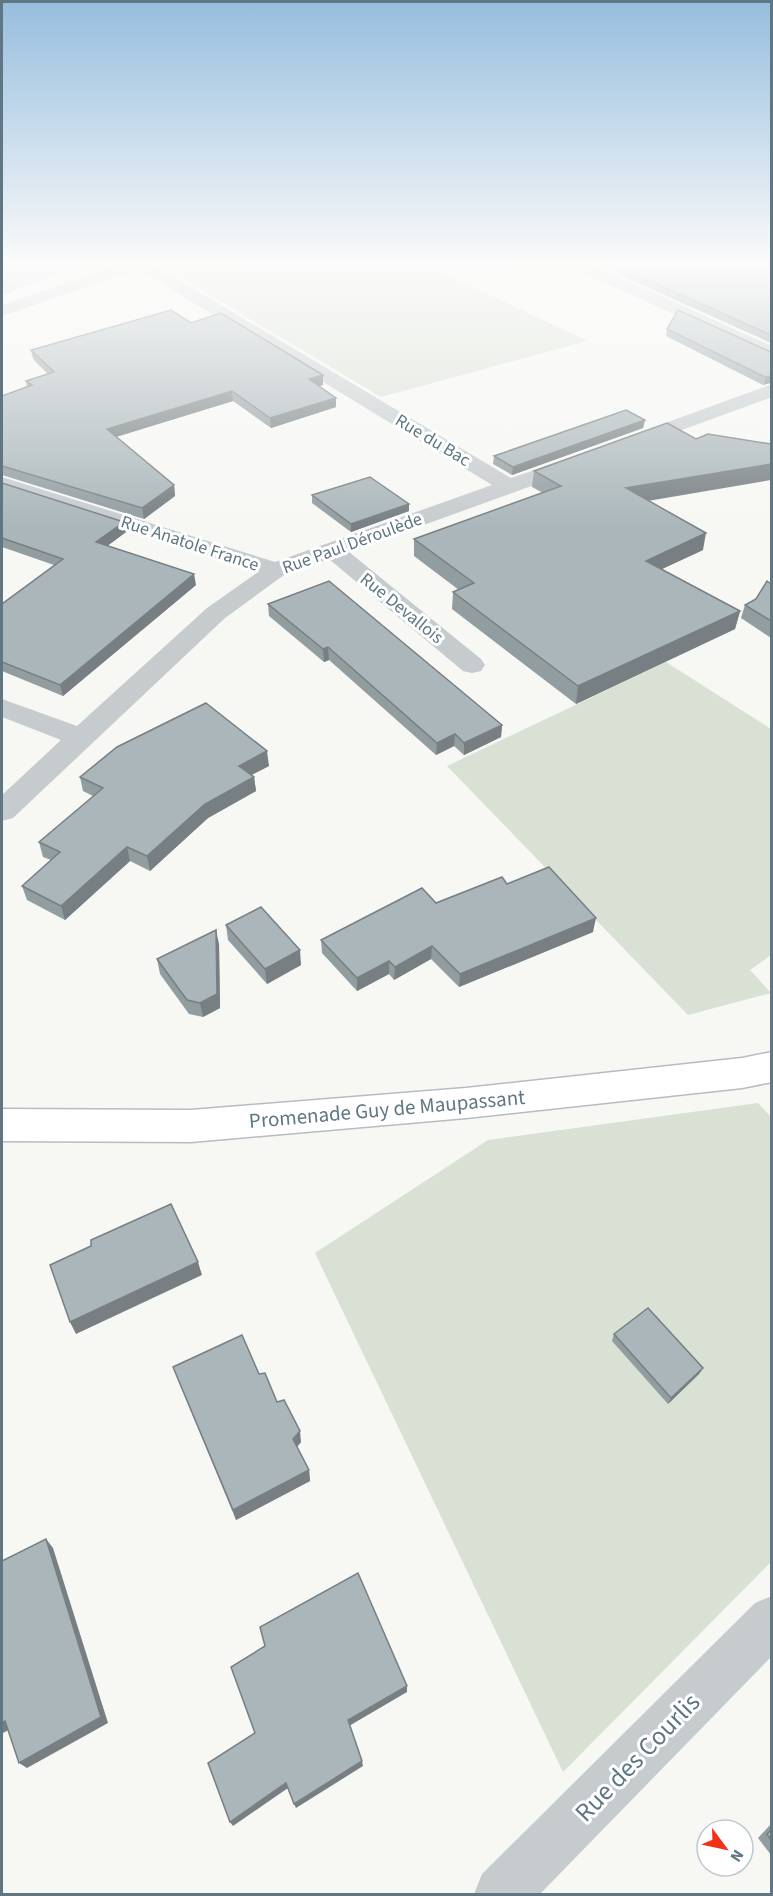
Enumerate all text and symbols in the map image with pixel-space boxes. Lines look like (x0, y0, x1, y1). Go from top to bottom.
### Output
street label: Rue du Bac (390, 408, 475, 473)
street label: Rue Paul Déroulède (279, 507, 426, 580)
street label: Rue Anatole France (118, 509, 262, 578)
street label: Rue Devallois (355, 567, 449, 650)
street label: Promenade Guy de Maupassant (248, 1082, 526, 1136)
street label: Rue des Courlis (566, 1685, 709, 1830)
north arrow (695, 1818, 755, 1878)
text: N (725, 1845, 749, 1866)

